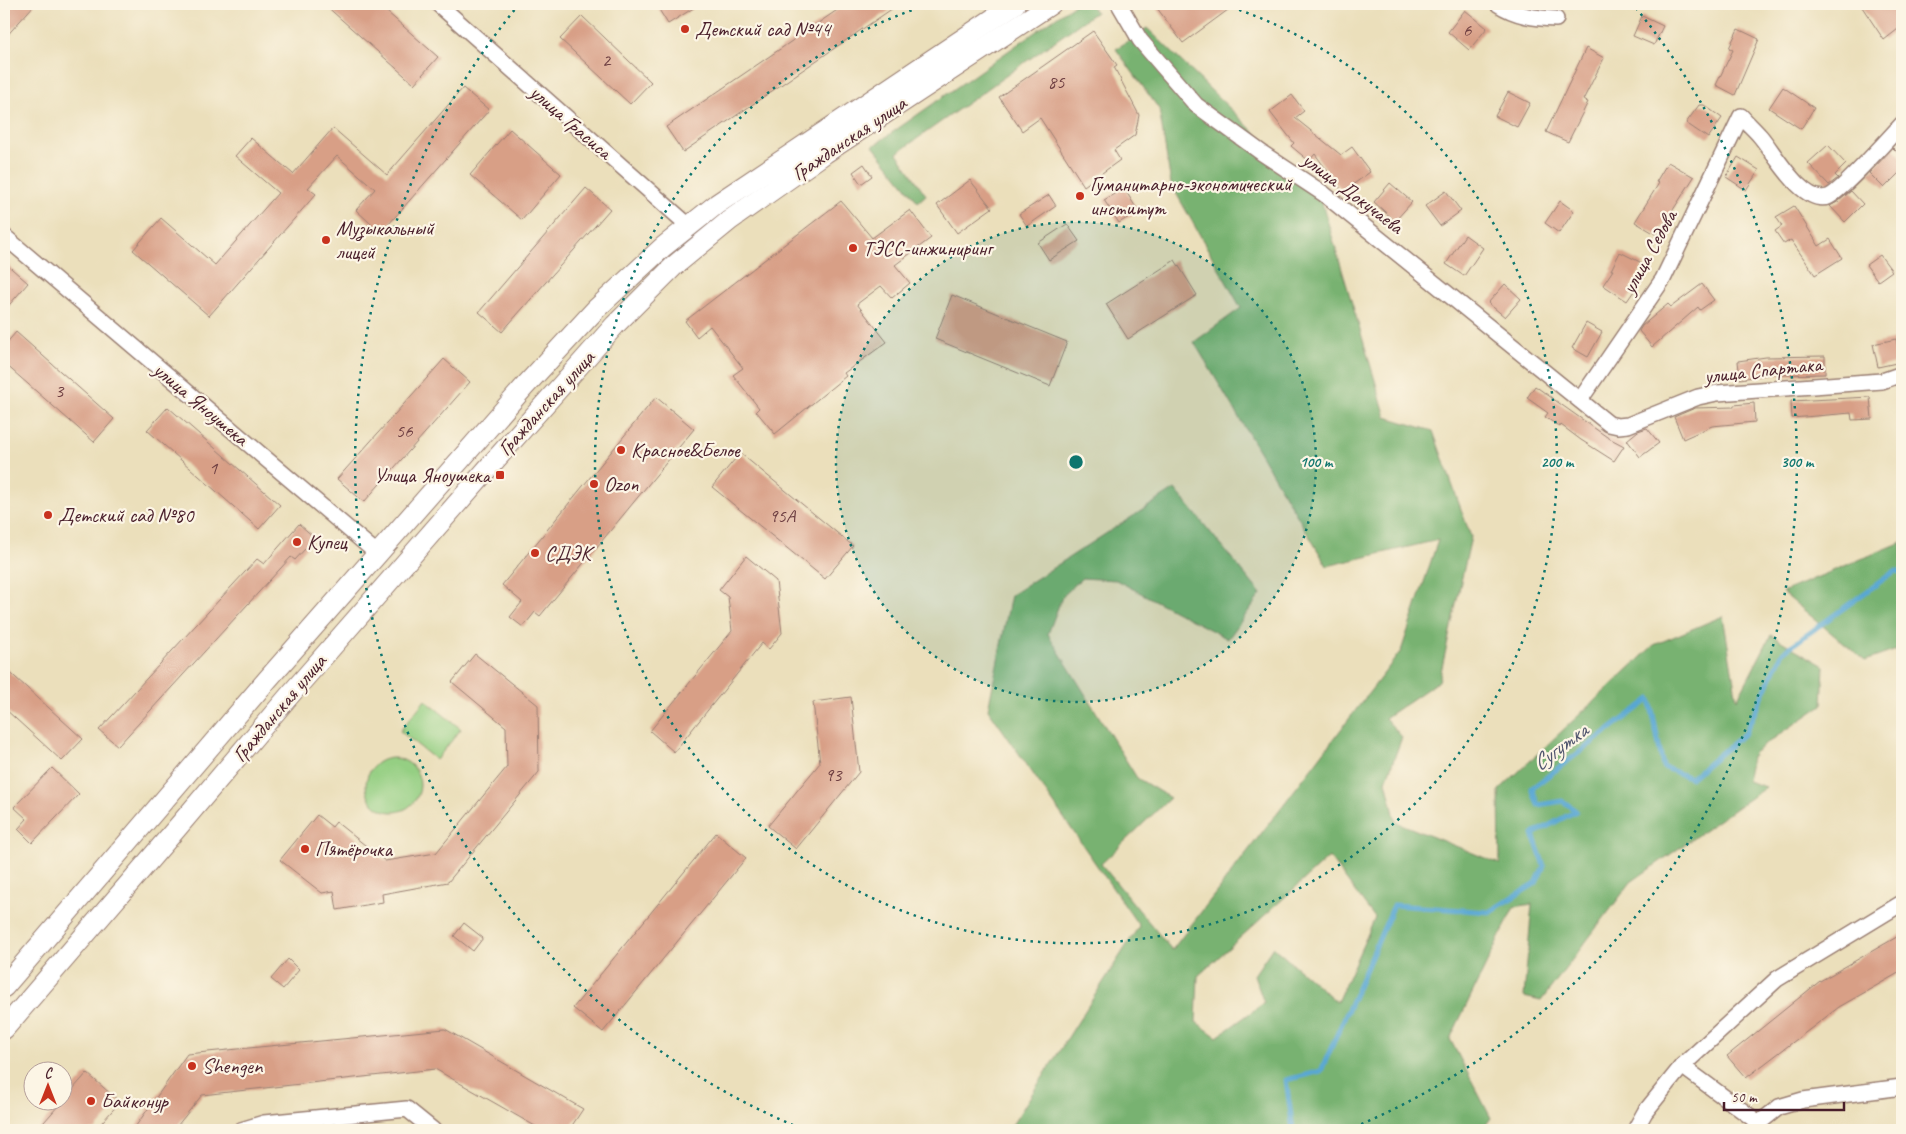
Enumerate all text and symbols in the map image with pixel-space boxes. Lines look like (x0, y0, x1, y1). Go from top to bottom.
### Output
place label: Детский сад №44 (695, 16, 833, 42)
house number: 6 (1463, 18, 1473, 42)
marker: Детский сад №44 (679, 23, 691, 35)
house number: 2 (602, 48, 612, 72)
house number: 85 (1047, 70, 1066, 94)
street label: улица Грасиса (523, 78, 619, 166)
street label: Гражданская улица (787, 89, 913, 186)
street label: улица Докучаева (1296, 145, 1410, 240)
place label: Гуманитарно-экономический институт (1090, 171, 1293, 221)
marker: Гуманитарно-экономический институт (1074, 190, 1086, 202)
street label: улица Седова (1614, 204, 1684, 300)
place label: Музыкальный лицей (336, 215, 435, 265)
marker: Музыкальный лицей (320, 234, 332, 246)
place label: ТЭСС-инжиниринг (863, 235, 995, 261)
marker: ТЭСС-инжиниринг (847, 242, 859, 254)
street label: Гражданская улица (492, 344, 601, 461)
street label: улица Спартака (1701, 351, 1825, 389)
street label: улица Яноушека (147, 355, 255, 452)
house number: 3 (55, 379, 65, 403)
house number: 56 (395, 419, 414, 443)
place label: Красное&Белое (631, 437, 741, 463)
marker: Красное&Белое (615, 444, 627, 456)
centre of rings (1067, 453, 1085, 471)
text: 100 m (1300, 453, 1334, 472)
text: 200 m (1541, 453, 1575, 472)
text: 300 m (1781, 453, 1815, 472)
house number: 1 (209, 456, 219, 480)
place label: Улица Яноушека (374, 462, 492, 488)
marker: Улица Яноушека (494, 469, 506, 481)
place label: Ozon (604, 471, 639, 497)
marker: Ozon (588, 478, 600, 490)
place label: Детский сад №80 (58, 502, 195, 528)
house number: 95А (769, 504, 797, 528)
marker: Детский сад №80 (42, 509, 54, 521)
place label: Купец (307, 529, 348, 555)
marker: Купец (291, 536, 303, 548)
place label: СДЭК (545, 540, 595, 566)
marker: СДЭК (529, 547, 541, 559)
street label: Гражданская улица (226, 647, 333, 767)
water label: Сугутка (1527, 715, 1596, 777)
house number: 93 (824, 763, 843, 787)
place label: Пятёрочка (315, 836, 394, 862)
marker: Пятёрочка (299, 843, 311, 855)
place label: Shengen (202, 1053, 263, 1079)
marker: Shengen (186, 1060, 198, 1072)
north arrow (22, 1062, 72, 1112)
text: С (45, 1065, 54, 1082)
scale bar (1724, 1079, 1844, 1111)
place label: Байконур (101, 1088, 170, 1114)
text: 50 m (1731, 1088, 1758, 1107)
marker: Байконур (85, 1095, 97, 1107)

